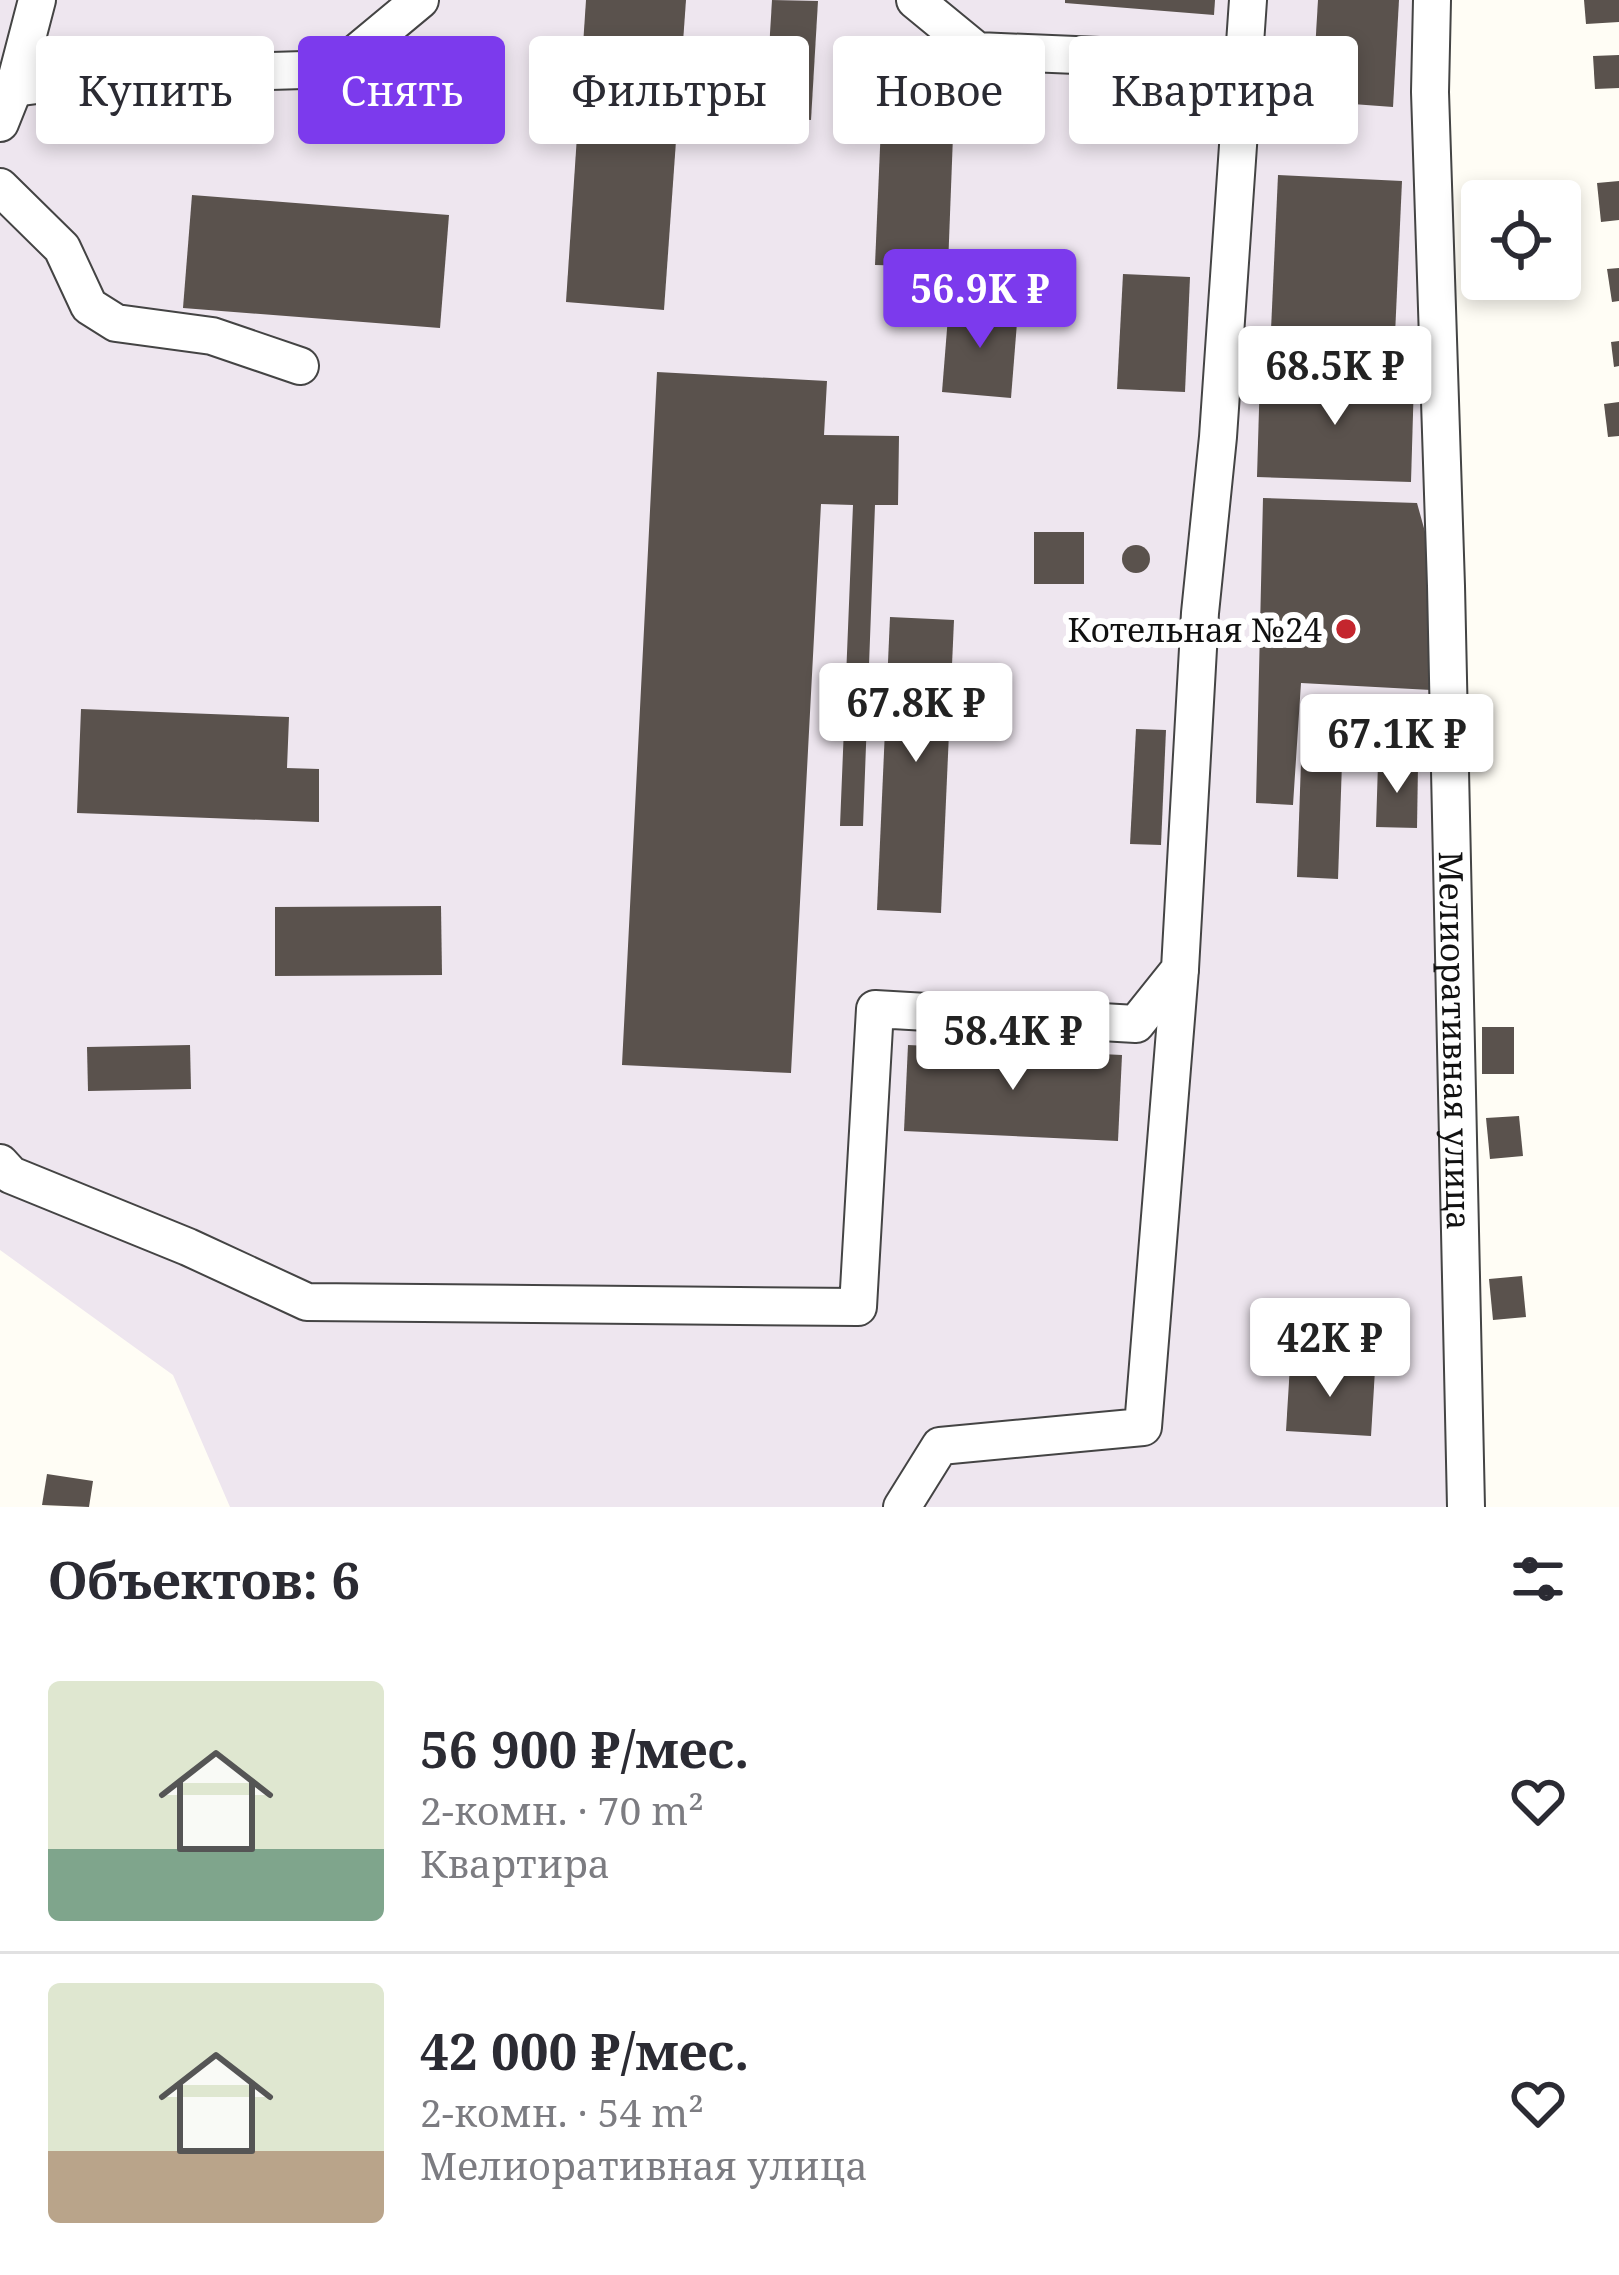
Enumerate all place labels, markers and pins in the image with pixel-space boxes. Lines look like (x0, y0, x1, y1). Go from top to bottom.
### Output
pin: 56.9K ₽ (869, 249, 1091, 351)
pin: 68.5K ₽ (1224, 326, 1446, 428)
place label: Котельная №24 (1068, 607, 1322, 652)
marker: Котельная №24 (1333, 616, 1359, 642)
pin: 67.8K ₽ (805, 663, 1027, 765)
pin: 67.1K ₽ (1286, 694, 1508, 796)
pin: 58.4K ₽ (902, 991, 1124, 1093)
pin: 42K ₽ (1246, 1298, 1414, 1400)

